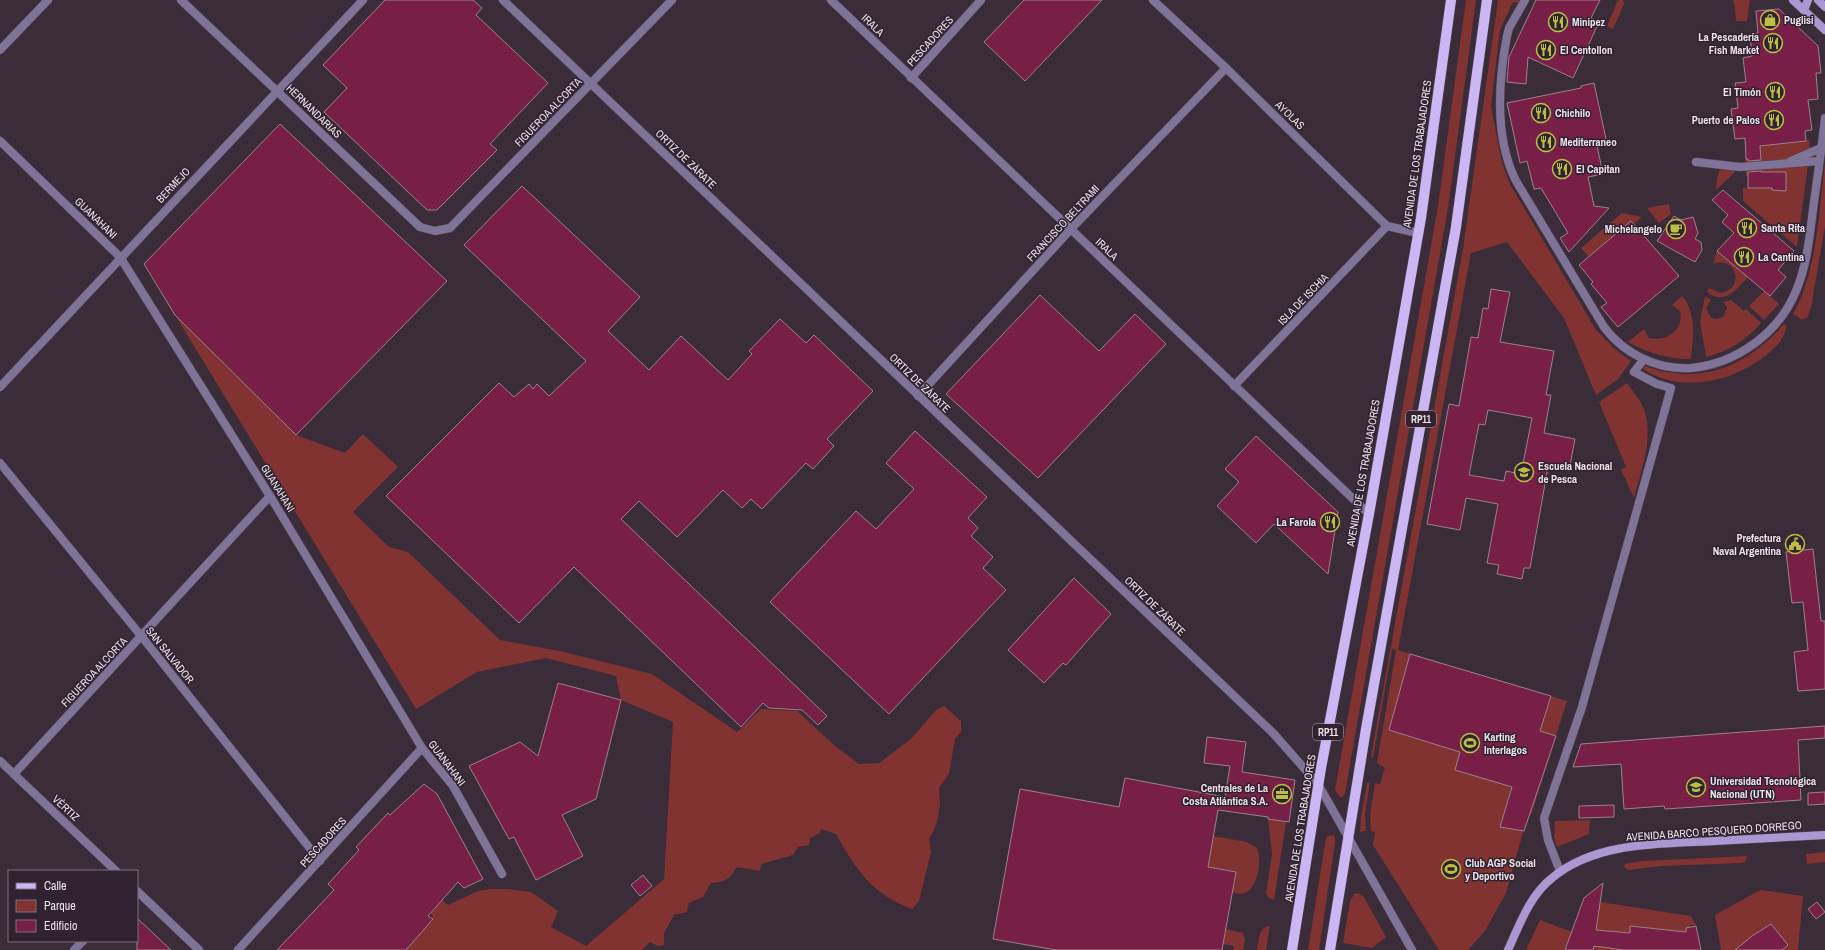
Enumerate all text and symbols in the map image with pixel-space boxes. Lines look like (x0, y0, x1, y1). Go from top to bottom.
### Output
shop icon: Puglisi (1759, 9, 1781, 31)
street label: IRALA (859, 11, 888, 40)
restaurant icon: Minipez (1547, 11, 1569, 33)
street label: PESCADORES (904, 13, 956, 69)
place label: Puglisi (1784, 13, 1814, 27)
place label: Minipez (1572, 15, 1606, 29)
place label: La Pescadería Fish Market (1698, 30, 1759, 57)
restaurant icon: La Pescadería Fish Market (1762, 32, 1784, 54)
restaurant icon: El Centollon (1535, 39, 1557, 61)
place label: El Centollon (1560, 43, 1613, 57)
street label: FIGUEROA ALCORTA (512, 74, 585, 149)
street label: AVENIDA DE LOS TRABAJADORES (1400, 79, 1434, 230)
street label: HERNANDARIAS (283, 81, 345, 141)
restaurant icon: El Timón (1764, 81, 1786, 103)
place label: El Timón (1723, 85, 1761, 99)
street label: AYOLAS (1272, 97, 1308, 132)
restaurant icon: Chichilo (1530, 102, 1552, 124)
place label: Chichilo (1555, 106, 1591, 120)
restaurant icon: Puerto de Palos (1763, 109, 1785, 131)
place label: Puerto de Palos (1692, 113, 1760, 127)
street label: ORTIZ DE ZÁRATE (653, 126, 719, 192)
restaurant icon: Mediterraneo (1535, 131, 1557, 153)
place label: Mediterraneo (1560, 135, 1617, 149)
restaurant icon: El Capitan (1551, 158, 1573, 180)
place label: El Capitan (1576, 162, 1620, 176)
street label: BERMEJO (153, 164, 193, 206)
street label: FRANCISCO BELTRAMI (1024, 182, 1102, 264)
street label: GUANAHANI (72, 194, 120, 242)
restaurant icon: Santa Rita (1736, 217, 1758, 239)
cafe icon: Michelangelo (1665, 218, 1687, 240)
place label: Santa Rita (1761, 221, 1805, 235)
place label: Michelangelo (1605, 222, 1662, 236)
street label: IRALA (1093, 235, 1122, 264)
restaurant icon: La Cantina (1733, 246, 1755, 268)
place label: La Cantina (1758, 250, 1804, 264)
street label: ISLA DE ISCHIA (1275, 269, 1332, 328)
street label: ORTIZ DE ZÁRATE (887, 350, 953, 416)
street label: AVENIDA DE LOS TRABAJADORES (1343, 398, 1383, 549)
road number: RP11 (1406, 411, 1436, 427)
place label: Escuela Nacional de Pesca (1538, 459, 1612, 486)
school or university icon: Escuela Nacional de Pesca (1513, 461, 1535, 483)
street label: GUANAHANI (258, 462, 298, 514)
restaurant icon: La Farola (1319, 511, 1341, 533)
place label: La Farola (1276, 515, 1316, 529)
place label: Prefectura Naval Argentina (1713, 531, 1781, 558)
public building icon: Prefectura Naval Argentina (1784, 533, 1806, 555)
street label: ORTIZ DE ZÁRATE (1122, 573, 1188, 639)
street label: SAN SALVADOR (143, 624, 197, 687)
street label: FIGUEROA ALCORTA (58, 633, 131, 710)
road number: RP11 (1313, 724, 1343, 740)
place label: Karting Interlagos (1484, 730, 1527, 757)
sports icon: Karting Interlagos (1459, 732, 1481, 754)
street label: GUANAHANI (425, 737, 469, 789)
street label: AVENIDA DE LOS TRABAJADORES (1281, 753, 1319, 904)
place label: Universidad Tecnológica Nacional (UTN) (1710, 774, 1816, 801)
school or university icon: Universidad Tecnológica Nacional (UTN) (1685, 776, 1707, 798)
place label: Centrales de La Costa Atlántica S.A. (1183, 781, 1268, 808)
office icon: Centrales de La Costa Atlántica S.A. (1271, 783, 1293, 805)
street label: VÉRTIZ (50, 792, 83, 824)
street label: PESCADORES (297, 814, 349, 870)
street label: AVENIDA BARCO PESQUERO DORREGO (1625, 818, 1802, 844)
place label: Club AGP Social y Deportivo (1465, 856, 1536, 883)
sports icon: Club AGP Social y Deportivo (1440, 858, 1462, 880)
legend (8, 870, 138, 942)
text: Calle (44, 878, 66, 894)
text: Parque (44, 898, 76, 914)
text: Edificio (44, 918, 77, 934)

